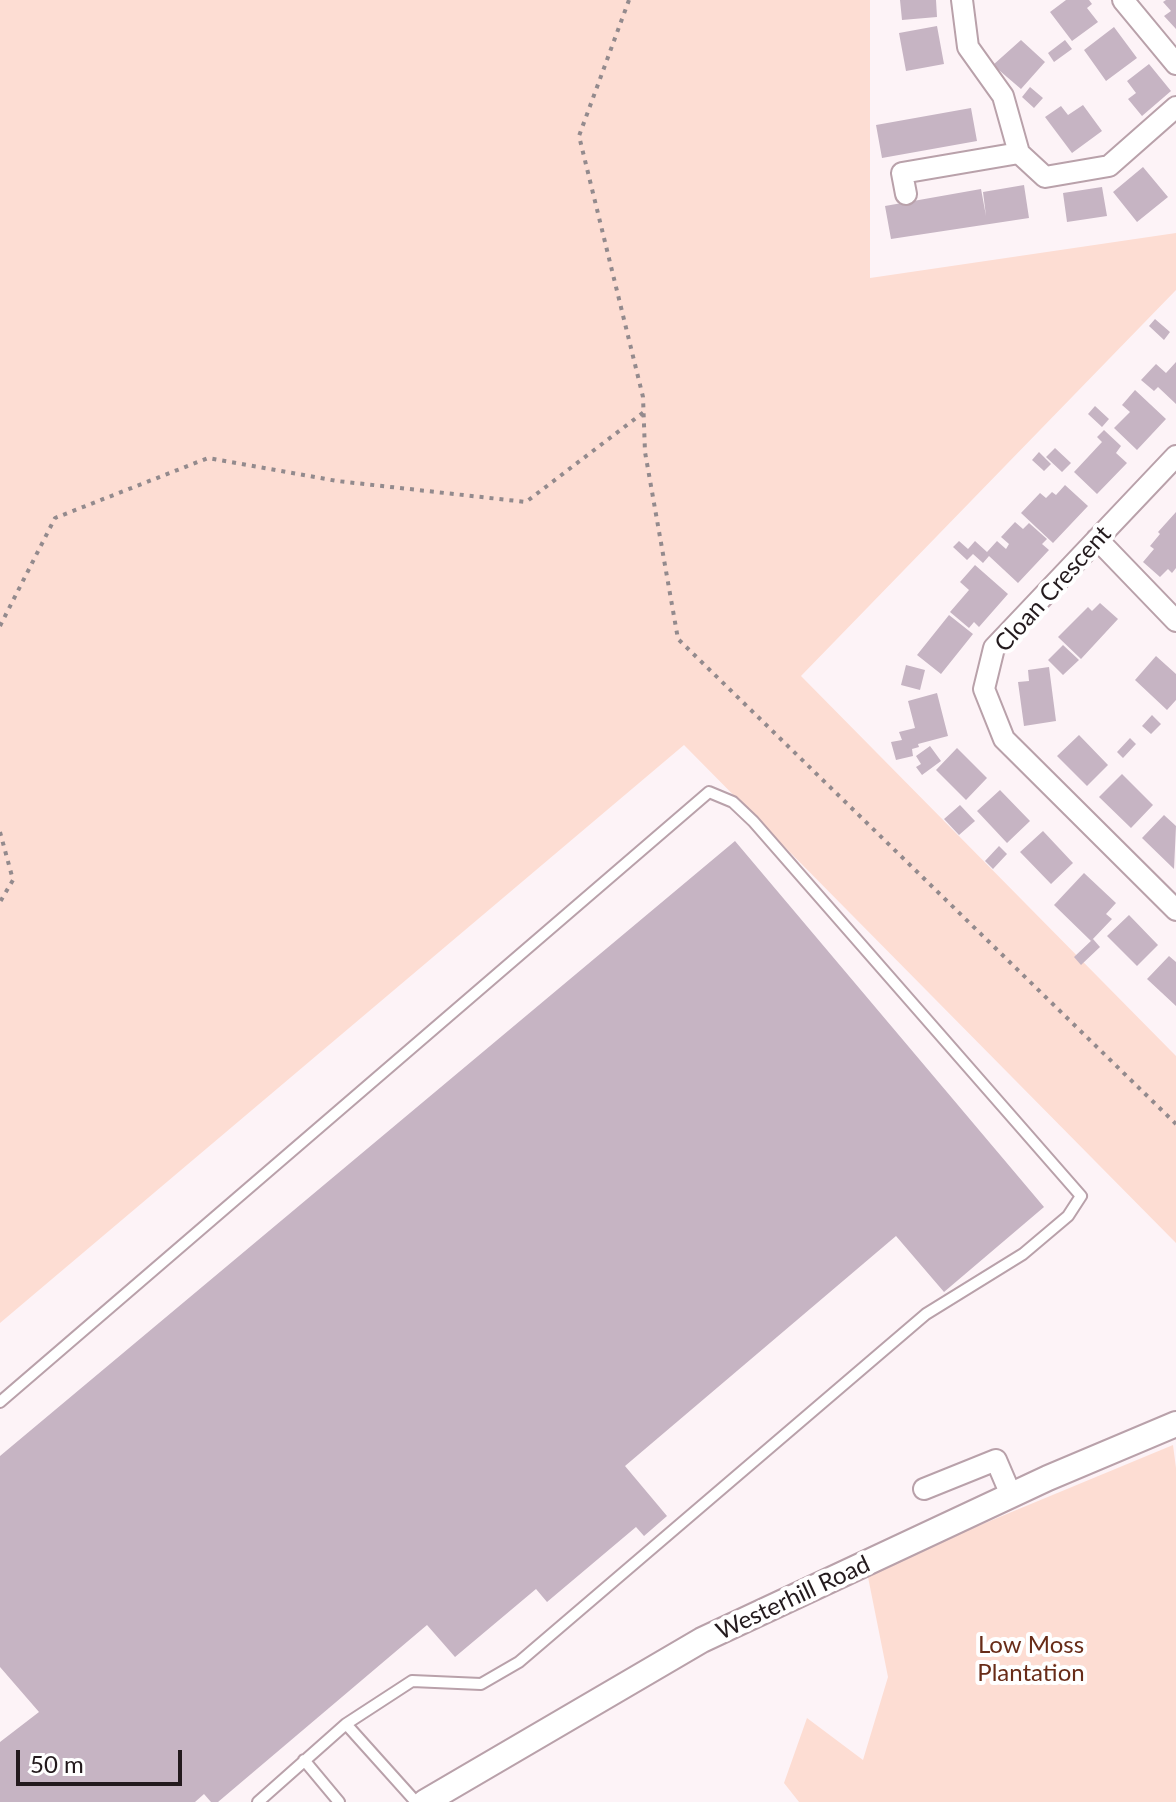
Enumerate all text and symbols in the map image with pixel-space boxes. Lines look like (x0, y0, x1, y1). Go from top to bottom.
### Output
street label: Cloan Crescent (989, 520, 1117, 658)
street label: Westerhill Road (712, 1550, 874, 1646)
park label: Low Moss Plantation (977, 1631, 1085, 1687)
scale bar (20, 1734, 186, 1784)
text: 50 m (30, 1749, 84, 1778)

